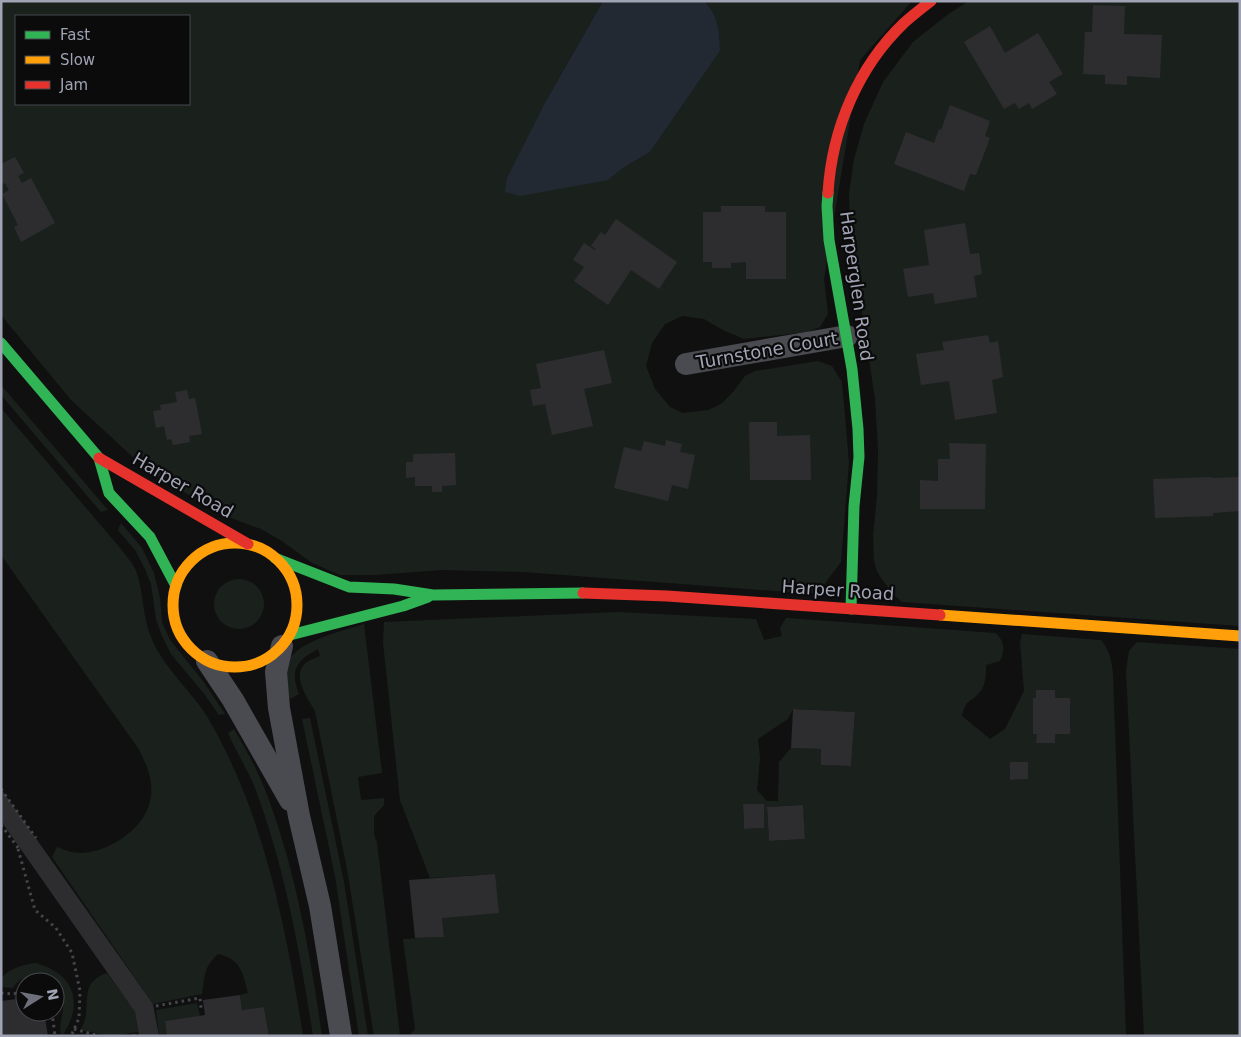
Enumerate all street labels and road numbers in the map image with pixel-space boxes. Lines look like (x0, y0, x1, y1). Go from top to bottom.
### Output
street label: Harperglen Road (836, 210, 878, 362)
street label: Turnstone Court (694, 327, 839, 373)
street label: Harper Road (129, 448, 237, 522)
street label: Harper Road (781, 576, 895, 604)

